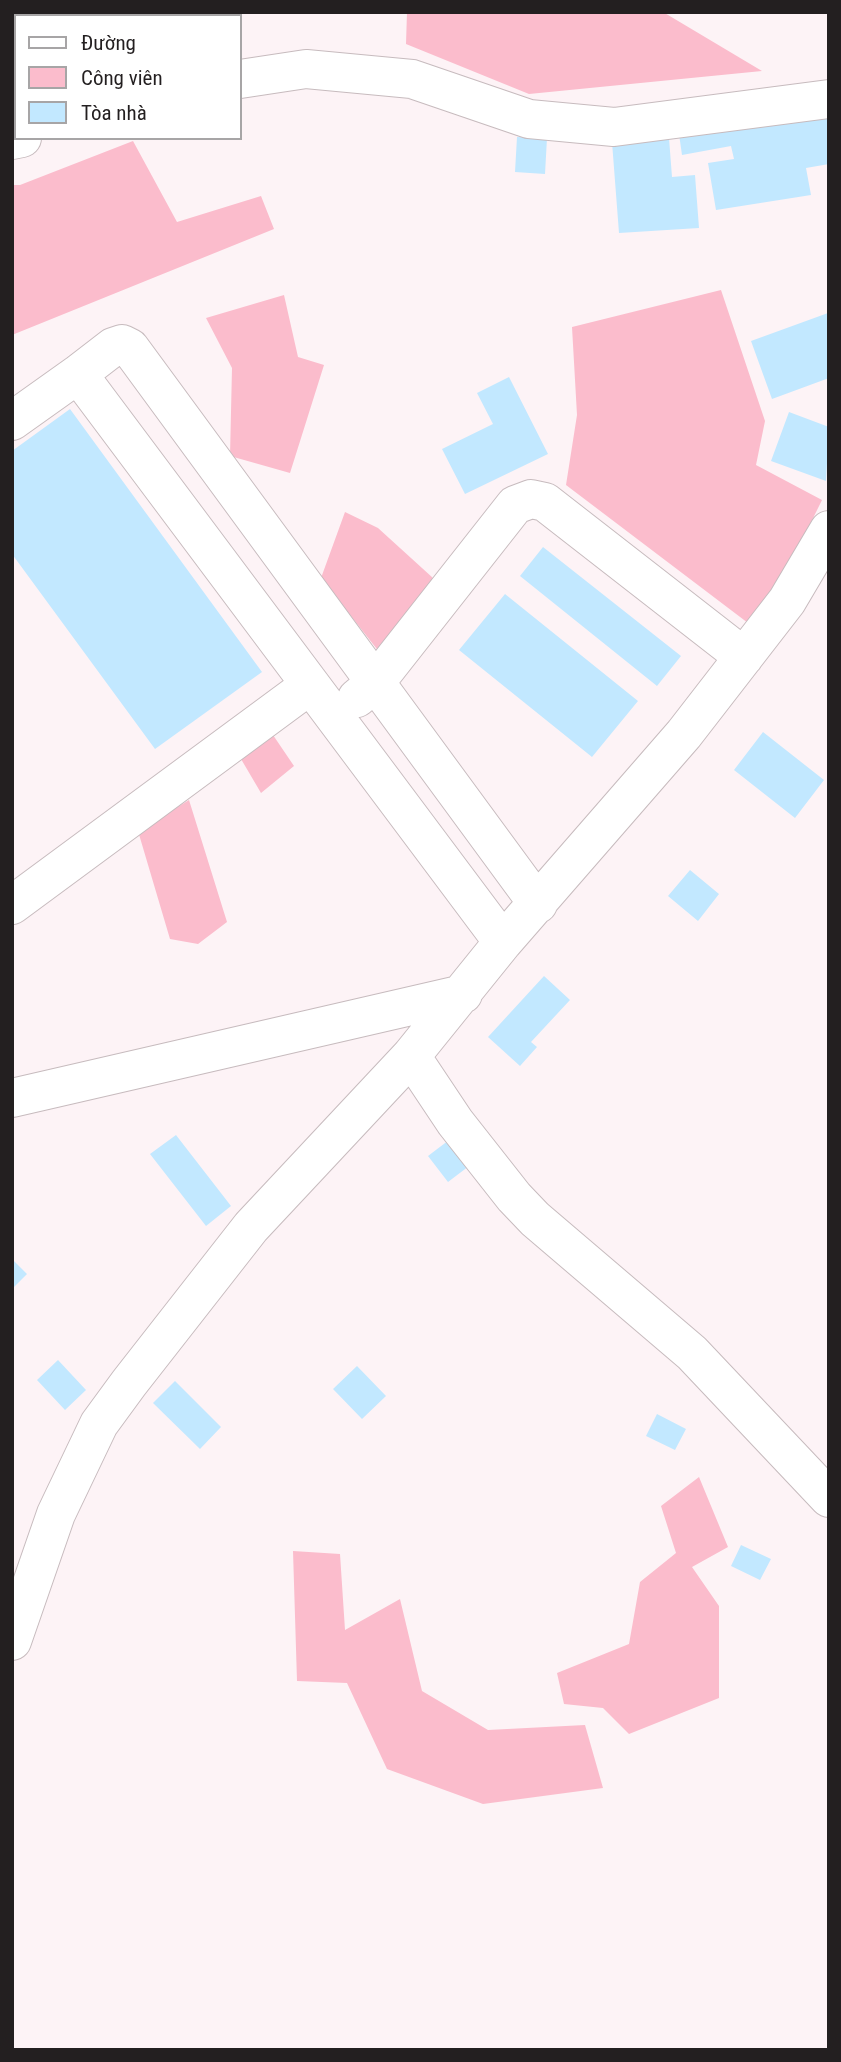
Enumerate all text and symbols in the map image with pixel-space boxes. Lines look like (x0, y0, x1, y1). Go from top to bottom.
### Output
legend (14, 14, 242, 140)
text: Đường (81, 31, 136, 55)
text: Công viên (81, 66, 163, 90)
text: Tòa nhà (81, 101, 147, 125)

